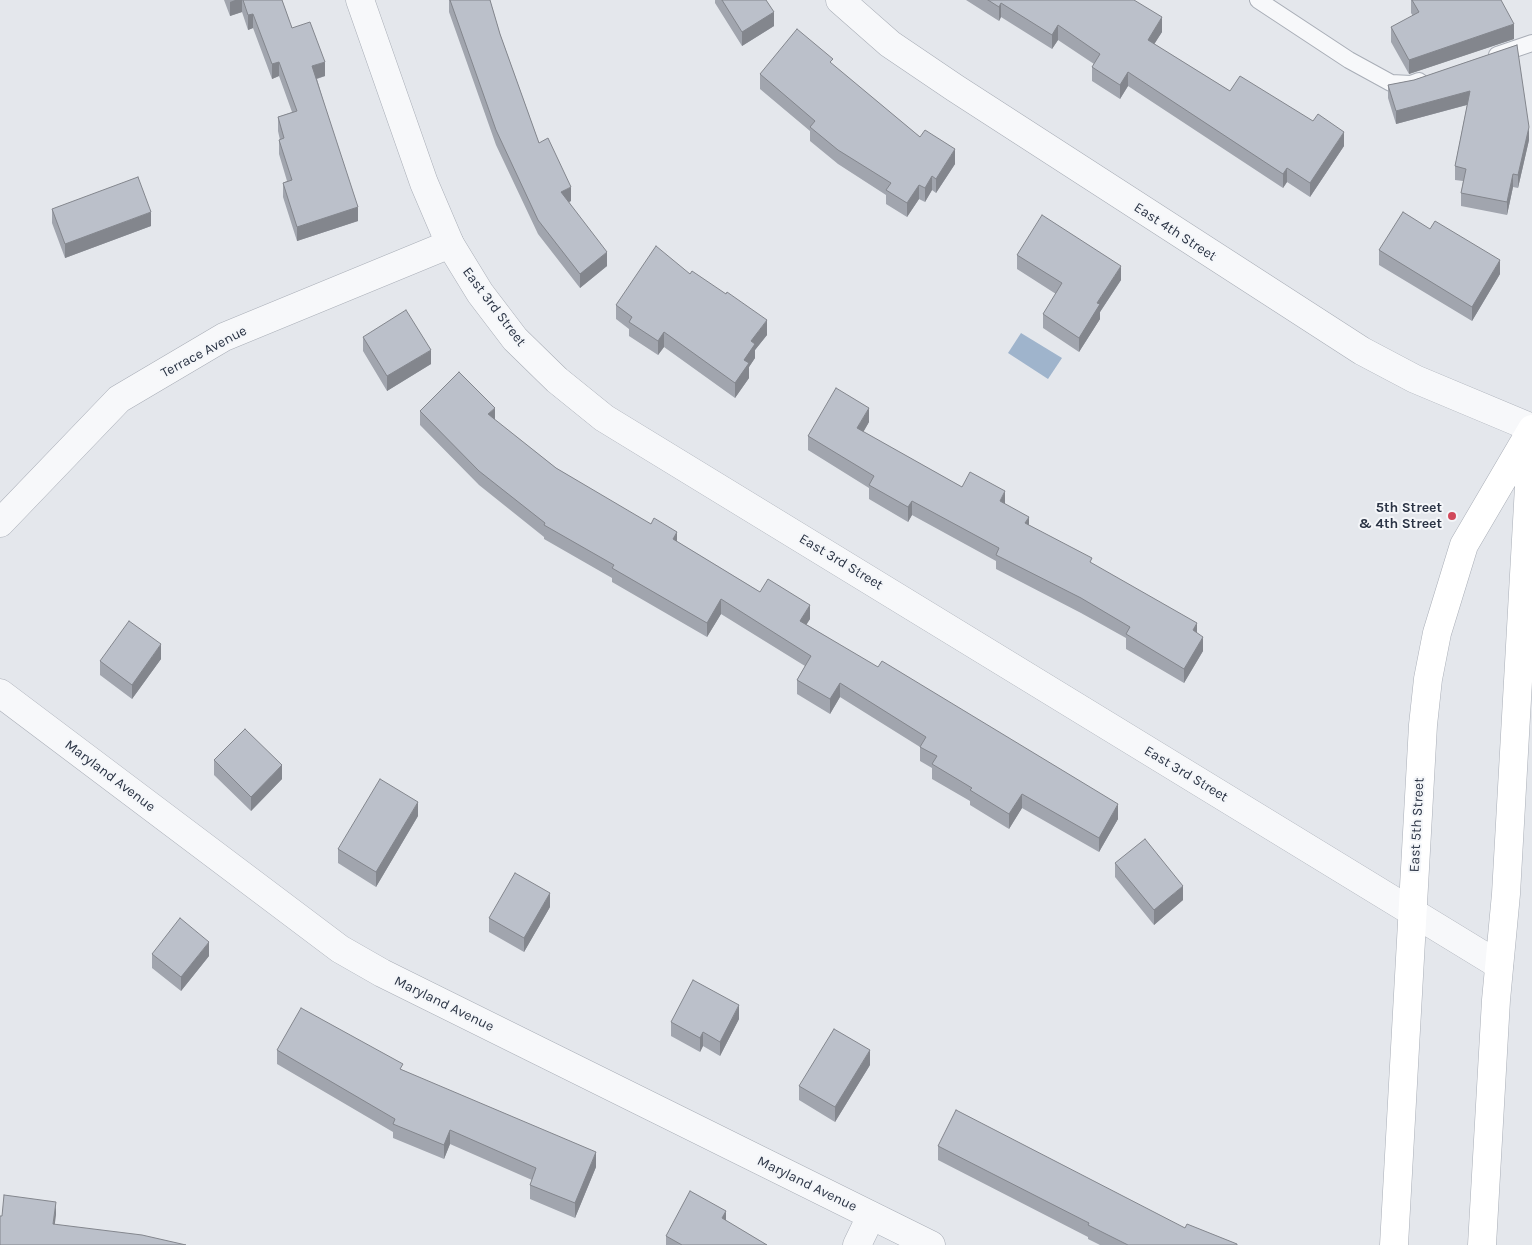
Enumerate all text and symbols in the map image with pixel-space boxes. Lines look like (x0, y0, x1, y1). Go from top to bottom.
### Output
street label: East 4th Street (1131, 199, 1219, 265)
street label: East 3rd Street (459, 264, 529, 350)
street label: Terrace Avenue (158, 322, 250, 382)
place label: 5th Street & 4th Street (1359, 500, 1442, 532)
marker: 5th Street & 4th Street (1446, 510, 1458, 522)
street label: East 3rd Street (796, 530, 886, 594)
street label: Maryland Avenue (61, 737, 159, 815)
street label: East 3rd Street (1141, 742, 1231, 806)
street label: East 5th Street (1406, 777, 1428, 873)
street label: Maryland Avenue (391, 973, 497, 1035)
street label: Maryland Avenue (754, 1153, 860, 1215)

